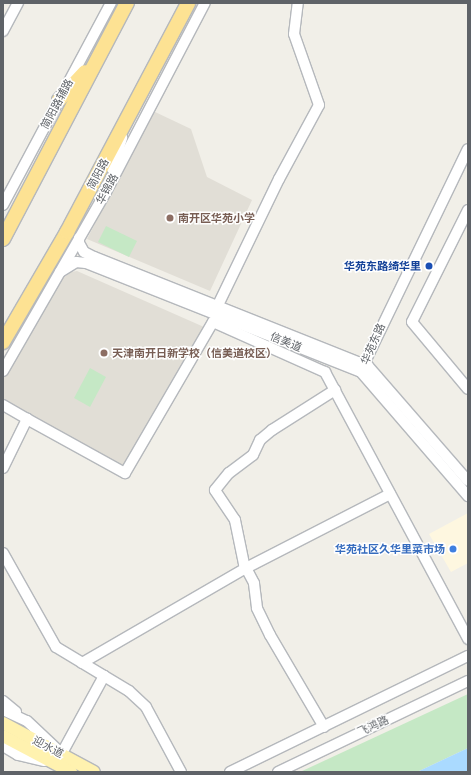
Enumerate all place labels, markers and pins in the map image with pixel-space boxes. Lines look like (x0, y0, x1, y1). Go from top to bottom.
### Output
place label: 南开区华苑小学 (178, 211, 255, 225)
marker: 南开区华苑小学 (165, 213, 175, 223)
place label: 华苑东路绮华里 (344, 259, 421, 273)
marker: 华苑东路绮华里 (424, 261, 434, 271)
place label: 天津南开日新学校（信美道校区） (112, 346, 277, 360)
marker: 天津南开日新学校（信美道校区） (99, 348, 109, 358)
place label: 华苑社区久华里菜市场 (335, 542, 445, 556)
marker: 华苑社区久华里菜市场 (448, 544, 458, 554)

